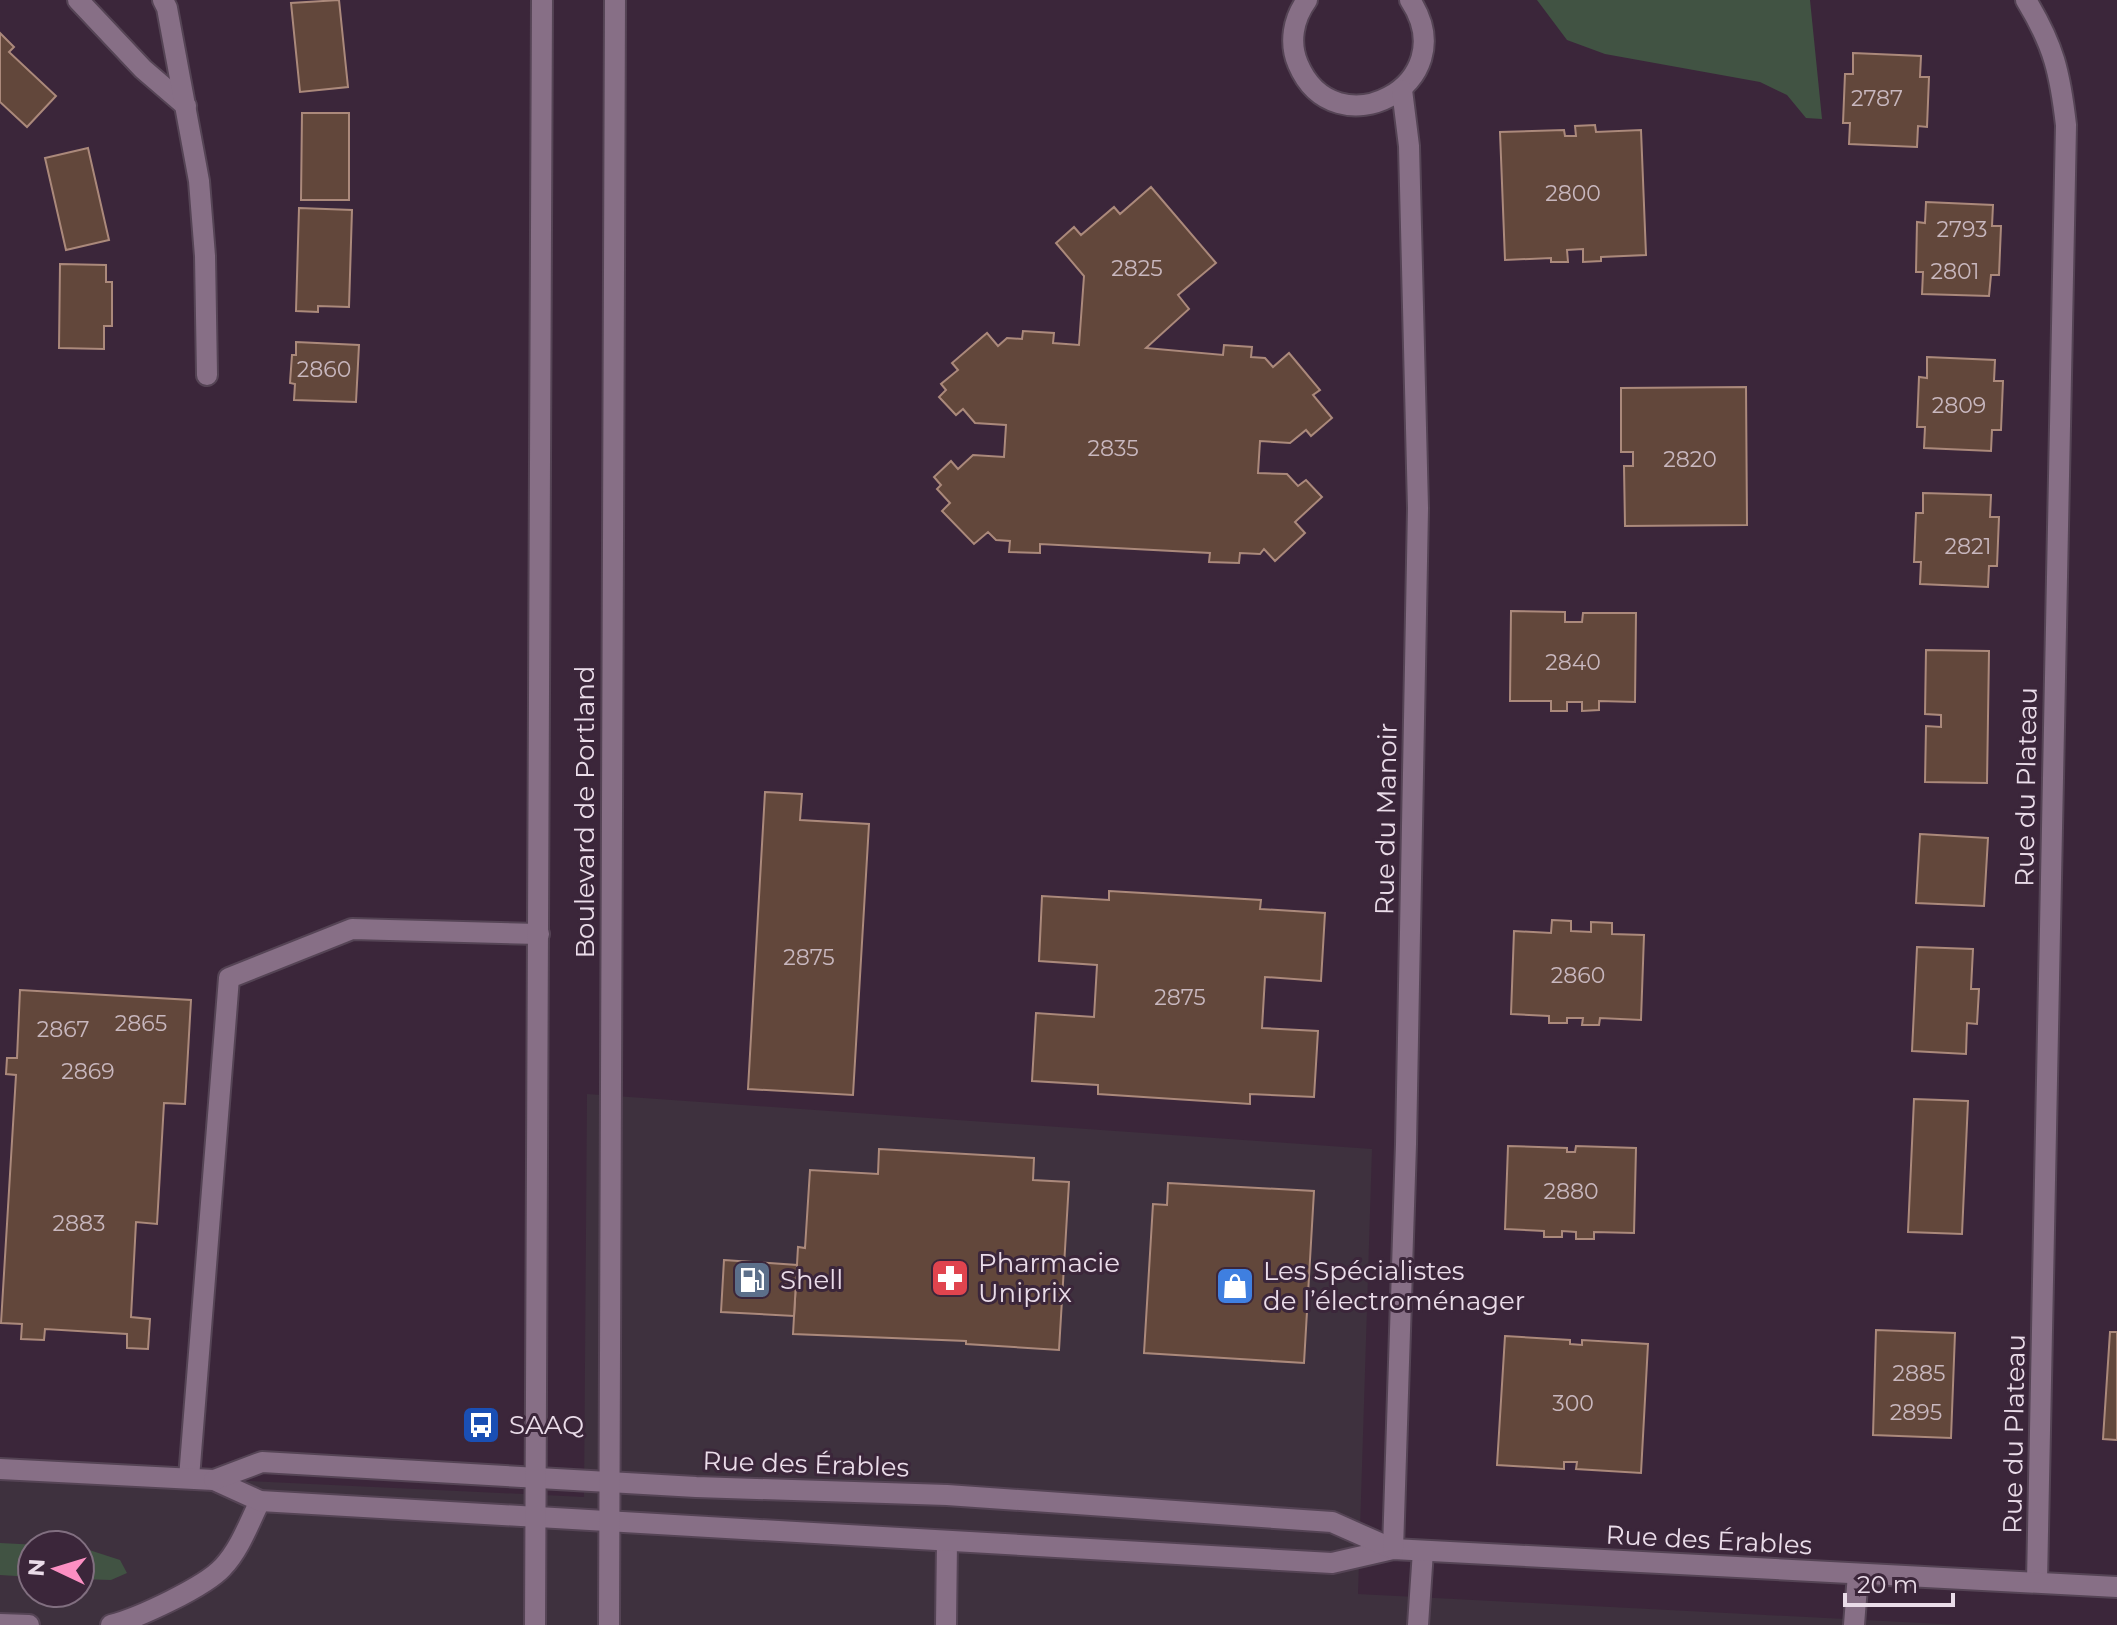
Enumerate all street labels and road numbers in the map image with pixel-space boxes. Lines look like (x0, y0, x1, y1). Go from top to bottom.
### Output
street label: Boulevard de Portland (569, 666, 601, 958)
street label: Rue du Plateau (2008, 687, 2044, 887)
street label: Rue du Manoir (1368, 723, 1404, 915)
street label: Rue du Plateau (1996, 1334, 2032, 1534)
street label: Rue des Érables (702, 1444, 910, 1484)
street label: Rue des Érables (1605, 1519, 1813, 1561)

